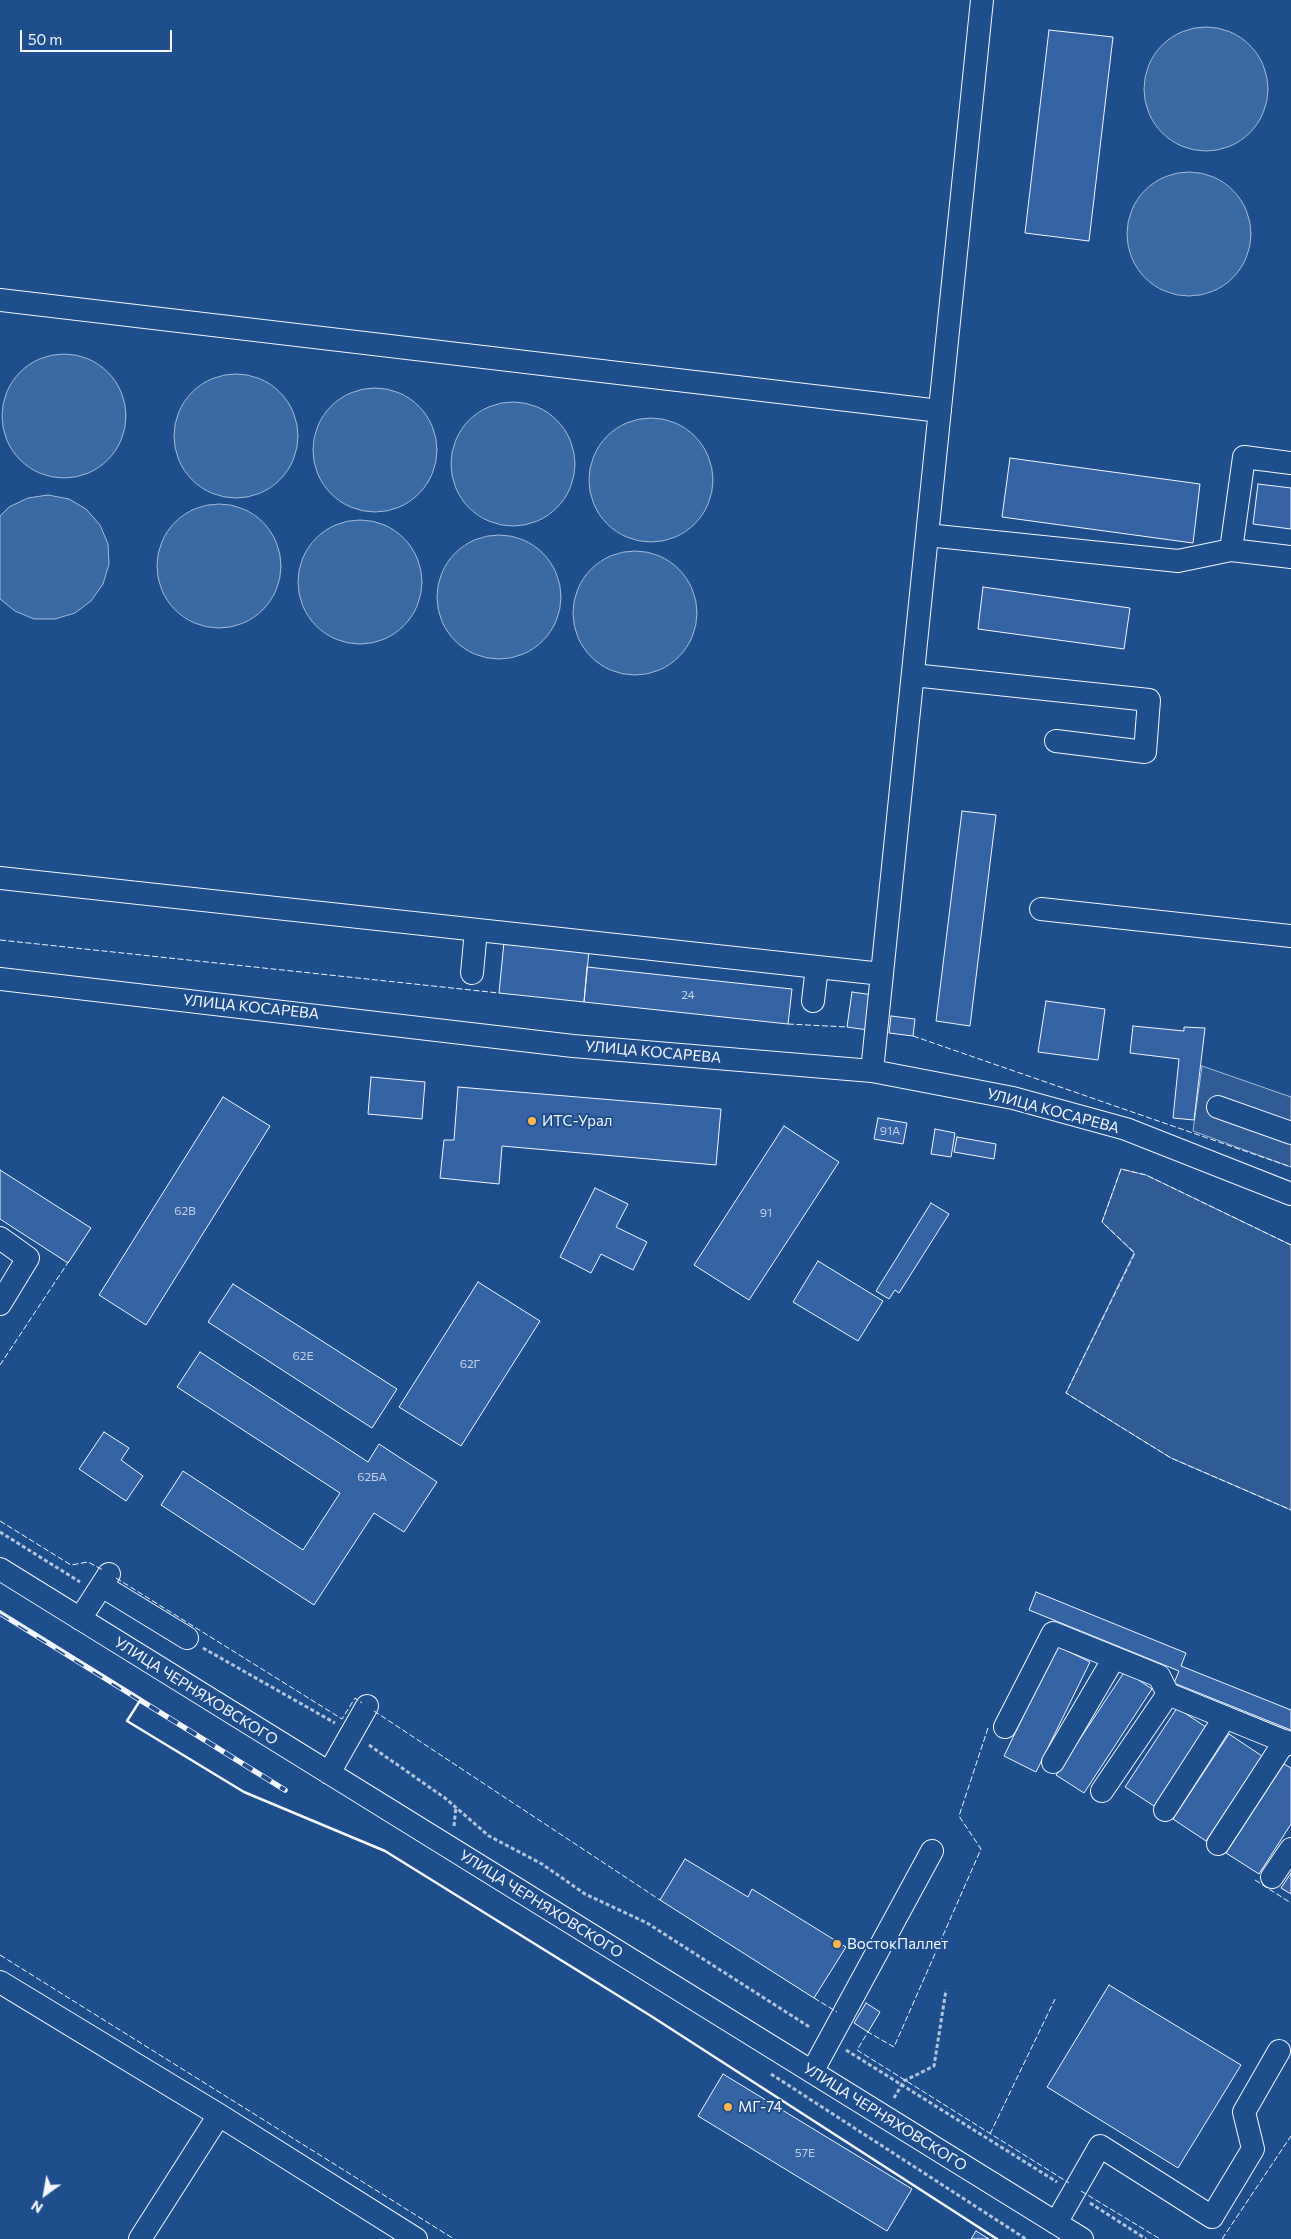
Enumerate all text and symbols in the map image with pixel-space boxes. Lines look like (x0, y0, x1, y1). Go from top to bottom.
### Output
scale bar (22, 20, 175, 52)
text: 50 m (28, 30, 62, 48)
house number: 24 (681, 988, 695, 1002)
street label: УЛИЦА КОСАРЕВА (182, 991, 320, 1023)
street label: УЛИЦА КОСАРЕВА (584, 1037, 722, 1067)
street label: УЛИЦА КОСАРЕВА (985, 1085, 1121, 1137)
place label: ИТС-Урал (542, 1112, 612, 1130)
marker: ИТС-Урал (526, 1115, 538, 1127)
house number: 91А (880, 1124, 900, 1138)
house number: 62В (174, 1204, 196, 1218)
house number: 91 (760, 1206, 772, 1220)
house number: 62Е (292, 1349, 314, 1363)
house number: 62Г (460, 1357, 480, 1371)
house number: 62БА (357, 1470, 387, 1484)
street label: УЛИЦА ЧЕРНЯХОВСКОГО (111, 1633, 281, 1749)
street label: УЛИЦА ЧЕРНЯХОВСКОГО (456, 1846, 626, 1962)
place label: ВостокПаллет (847, 1935, 948, 1953)
marker: ВостокПаллет (831, 1938, 843, 1950)
street label: УЛИЦА ЧЕРНЯХОВСКОГО (800, 2059, 970, 2175)
place label: МГ-74 (738, 2098, 782, 2116)
marker: МГ-74 (722, 2101, 734, 2113)
house number: 57Е (795, 2146, 815, 2160)
north arrow (20, 2169, 70, 2219)
text: N (28, 2197, 46, 2217)

